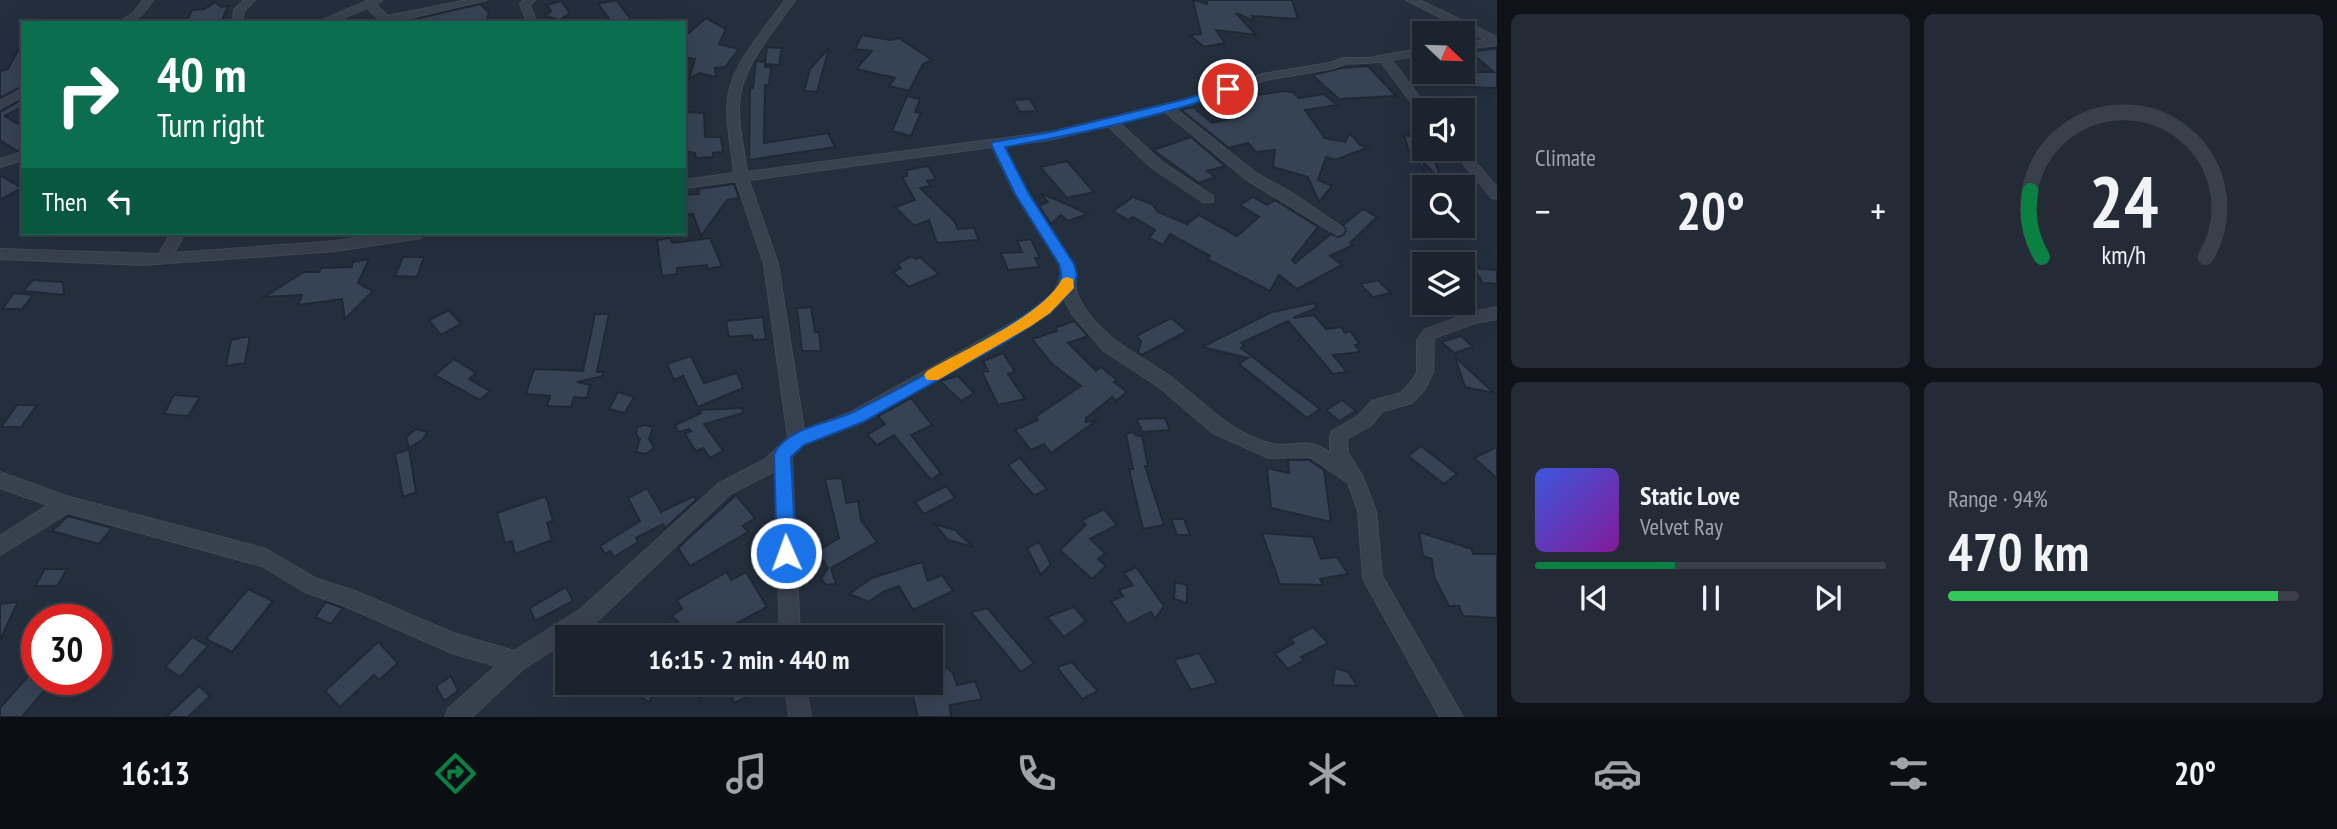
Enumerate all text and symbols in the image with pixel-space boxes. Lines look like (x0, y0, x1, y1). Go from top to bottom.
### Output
north arrow (1412, 21, 1475, 84)
map controls (1412, 21, 1475, 315)
text: 40 m (157, 42, 246, 106)
icon: right (42, 49, 133, 140)
pin (1198, 59, 1258, 119)
icon: arrive (1209, 70, 1247, 108)
button: sound (1412, 98, 1475, 161)
text: Turn right (157, 104, 265, 146)
text: Climate (1535, 143, 1596, 172)
text: 24 (2089, 153, 2158, 247)
button: search (1412, 175, 1475, 238)
text: 20° (1676, 177, 1745, 244)
icon: left (101, 182, 139, 220)
text: Then (42, 185, 87, 218)
text: − (1535, 186, 1551, 235)
text: + (1870, 186, 1886, 235)
text: km/h (2101, 239, 2146, 271)
button: layers (1412, 252, 1475, 315)
text: Static Love (1640, 479, 1740, 512)
text: Range · 94% (1948, 484, 2048, 513)
text: Velvet Ray (1640, 512, 1723, 541)
position arrow (749, 516, 823, 590)
text: 470 km (1948, 518, 2089, 585)
icon: previous (1575, 579, 1613, 617)
icon: pause (1692, 579, 1730, 617)
icon: next (1809, 579, 1847, 617)
speed limit sign: 30 (21, 604, 112, 695)
text: 16:15 · 2 min · 440 m (649, 643, 849, 676)
icon: directions (431, 749, 480, 798)
icon: music (722, 749, 771, 798)
icon: phone (1012, 749, 1061, 798)
icon: climate (1303, 749, 1352, 798)
icon: car (1593, 749, 1642, 798)
icon: filters (1884, 749, 1933, 798)
text: 16:13 (121, 752, 190, 794)
text: 20° (2174, 752, 2216, 794)

